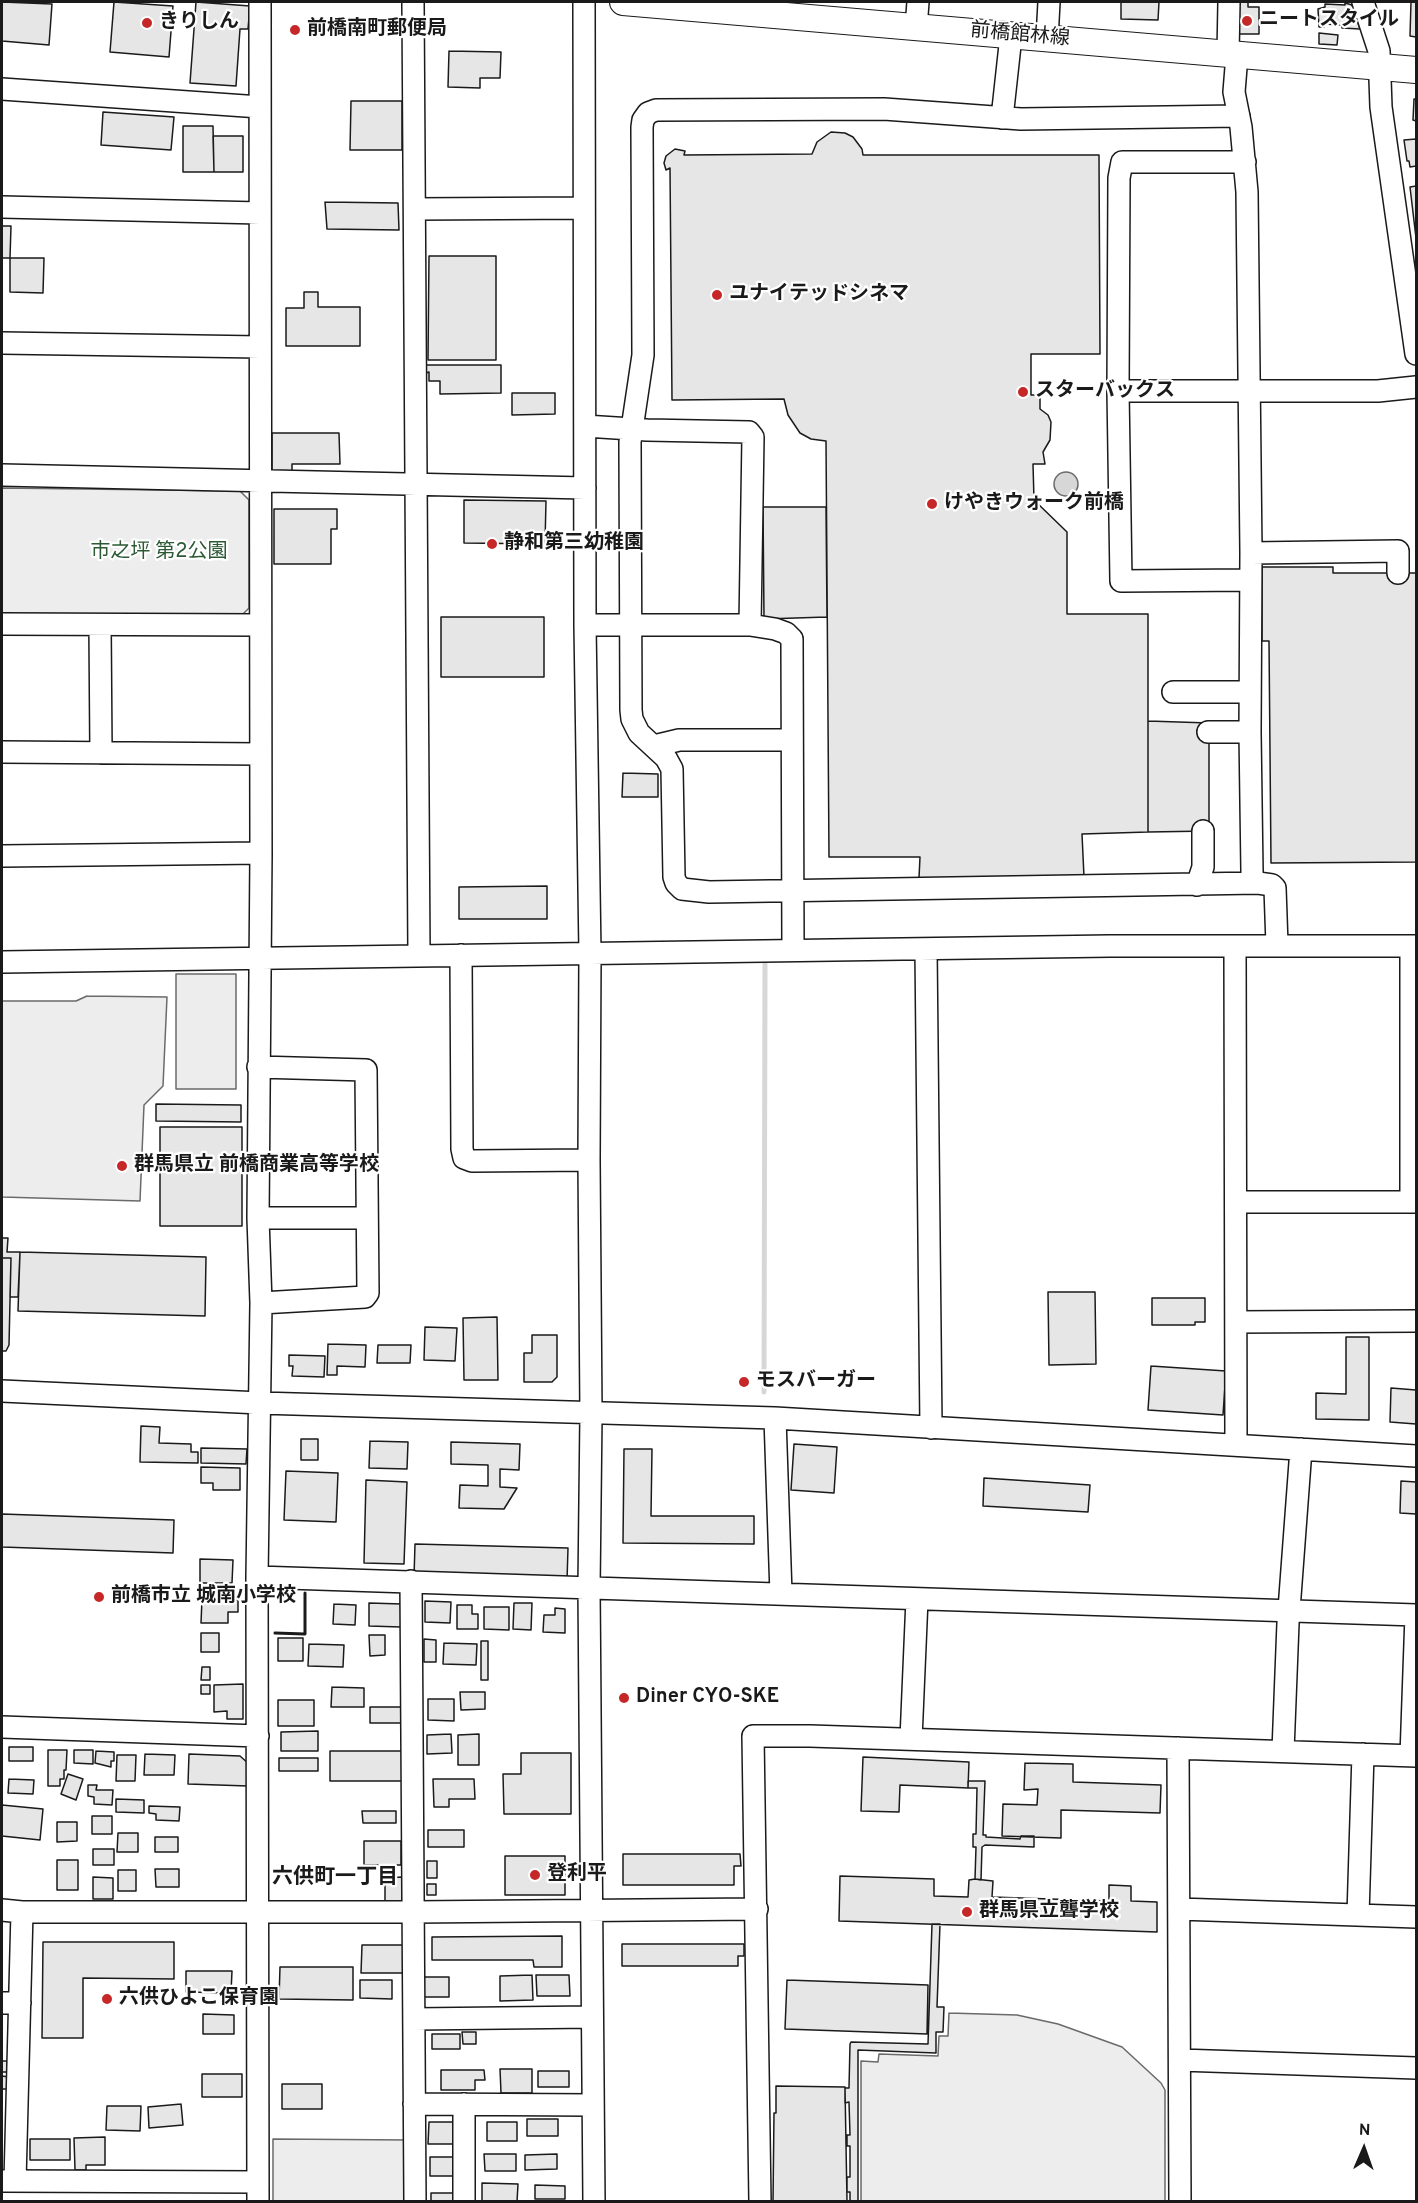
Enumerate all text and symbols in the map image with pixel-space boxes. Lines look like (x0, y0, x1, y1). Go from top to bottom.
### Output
place label: ニートスタイル (1259, 9, 1399, 33)
place label: きりしん (159, 11, 239, 35)
marker: ニートスタイル (1240, 14, 1254, 28)
marker: きりしん (140, 16, 154, 30)
place label: 前橋南町郵便局 (307, 18, 447, 42)
street label: 前橋館林線 (969, 20, 1071, 52)
marker: 前橋南町郵便局 (288, 23, 302, 37)
place label: ユナイテッドシネマ (729, 283, 909, 307)
marker: ユナイテッドシネマ (710, 288, 724, 302)
place label: スターバックス (1035, 380, 1175, 404)
marker: スターバックス (1016, 385, 1030, 399)
place label: けやきウォーク前橋 (944, 492, 1124, 516)
marker: けやきウォーク前橋 (925, 497, 939, 511)
place label: 静和第三幼稚園 (504, 532, 644, 556)
marker: 静和第三幼稚園 (485, 537, 499, 551)
park label: 市之坪 第2公園 (91, 541, 227, 565)
place label: 群馬県立 前橋商業高等学校 (134, 1154, 379, 1178)
marker: 群馬県立 前橋商業高等学校 (115, 1159, 129, 1173)
place label: モスバーガー (756, 1370, 876, 1394)
marker: モスバーガー (737, 1375, 751, 1389)
place label: 前橋市立 城南小学校 (111, 1585, 296, 1609)
marker: 前橋市立 城南小学校 (92, 1590, 106, 1604)
place label: Diner CYO-SKE (636, 1686, 779, 1710)
marker: Diner CYO-SKE (617, 1691, 631, 1705)
place label: 登利平 (547, 1863, 607, 1887)
district label: 六供町一丁目 (272, 1866, 398, 1892)
marker: 登利平 (528, 1868, 542, 1882)
place label: 群馬県立聾学校 (979, 1900, 1119, 1924)
marker: 群馬県立聾学校 (960, 1905, 974, 1919)
place label: 六供ひよこ保育園 (119, 1987, 279, 2011)
marker: 六供ひよこ保育園 (100, 1992, 114, 2006)
north arrow (1334, 2119, 1394, 2179)
text: N (1359, 2121, 1371, 2141)

